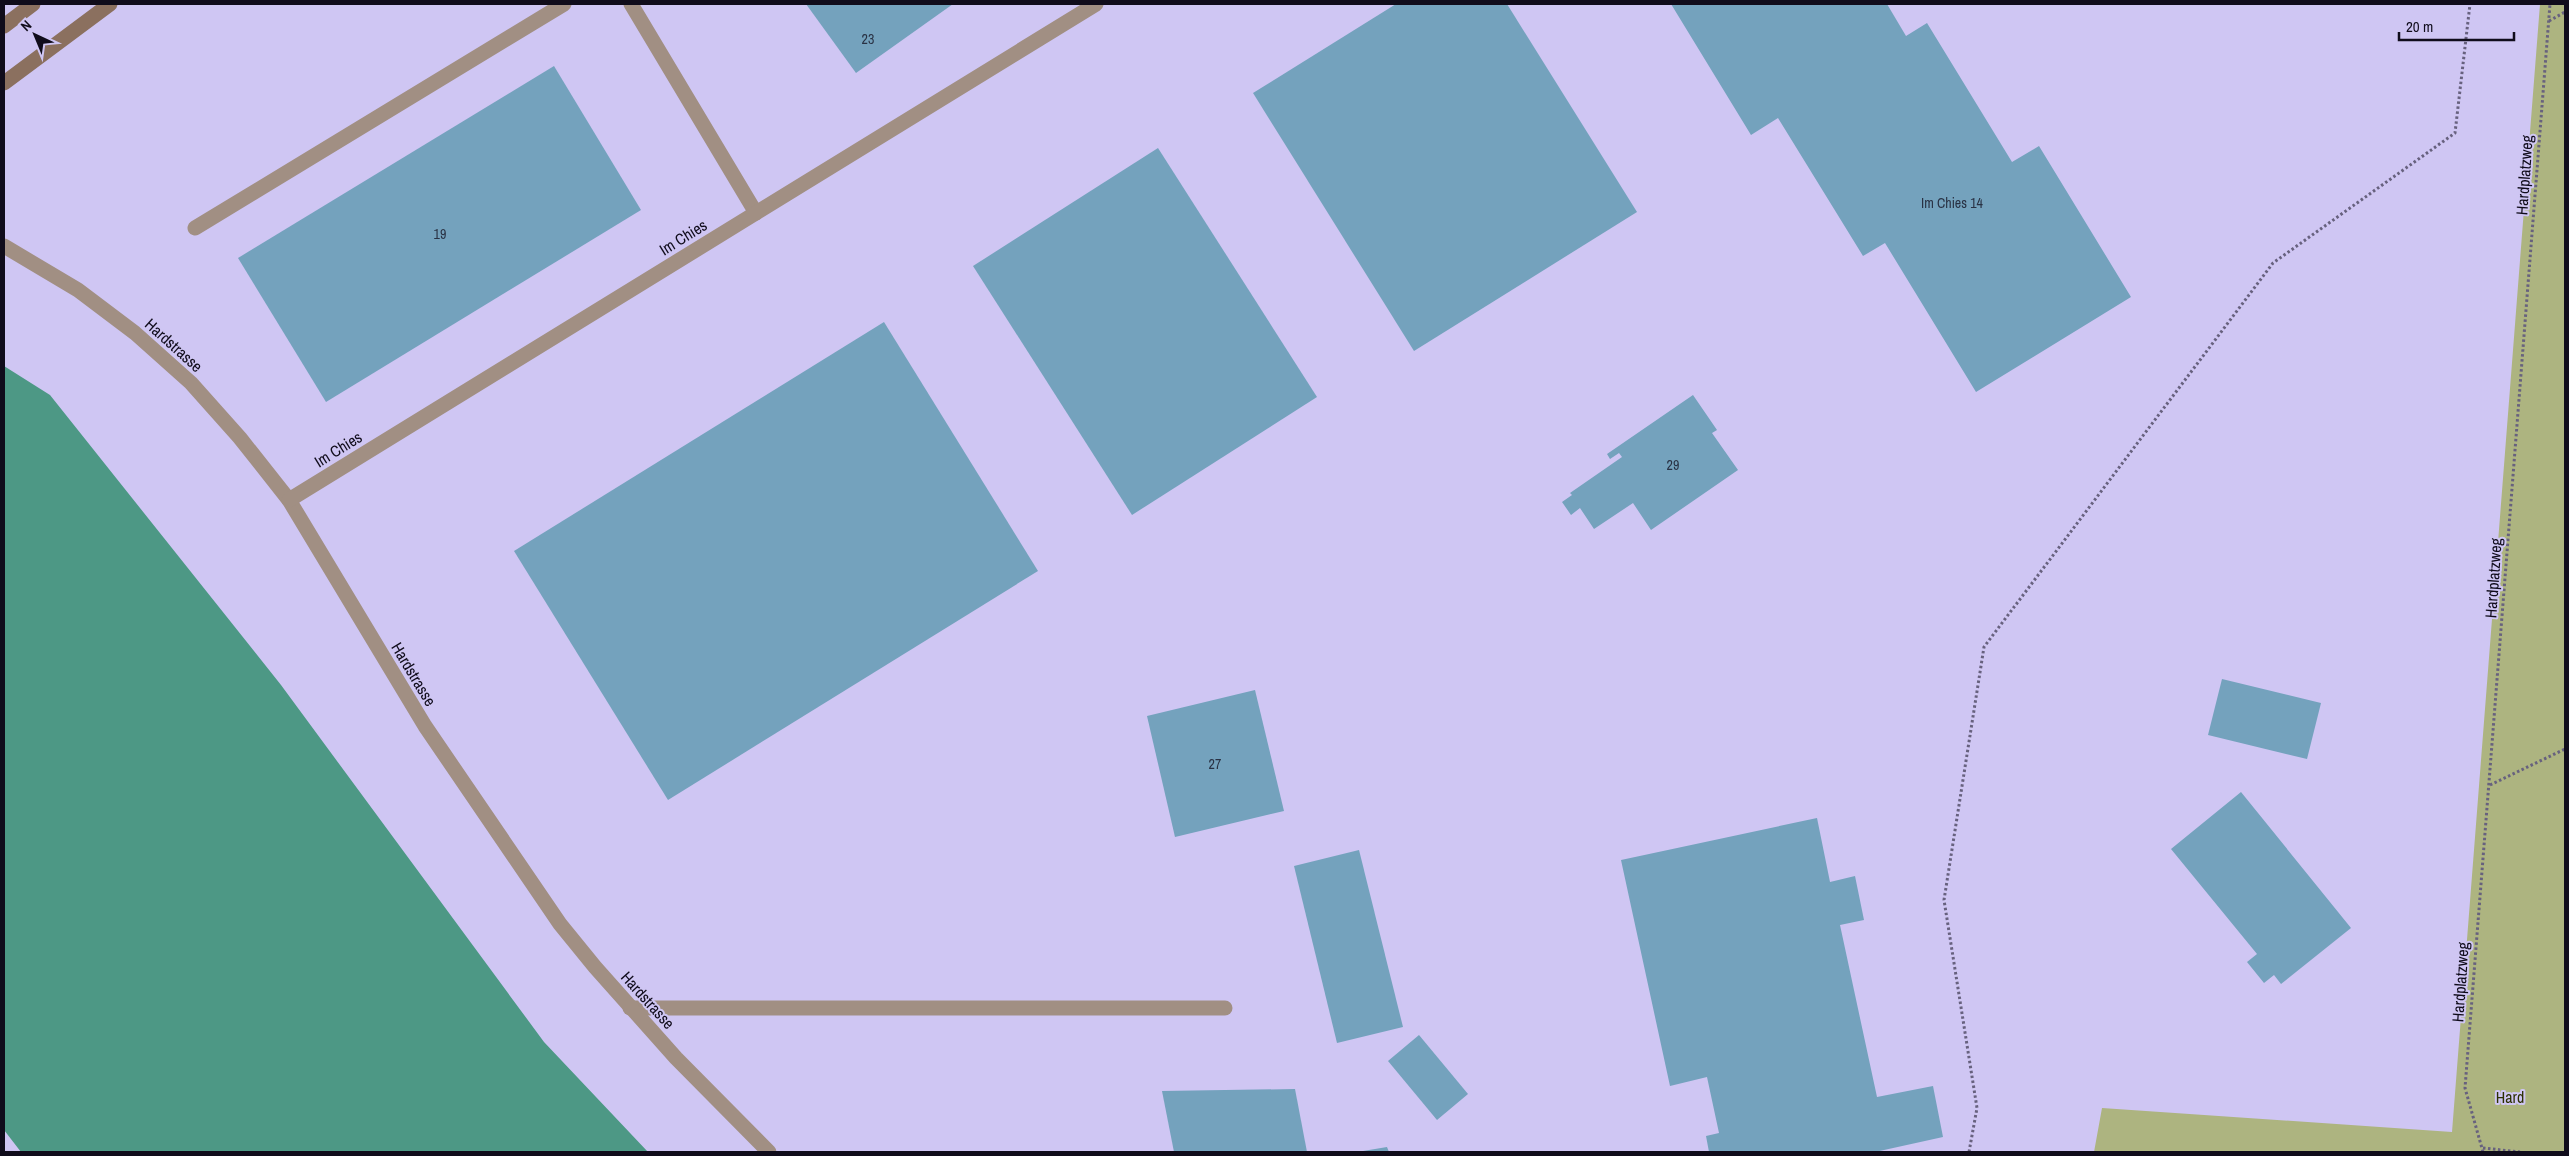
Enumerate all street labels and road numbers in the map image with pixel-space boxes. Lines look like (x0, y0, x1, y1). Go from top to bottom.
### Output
street label: Hardplatzweg (2510, 134, 2538, 216)
street label: Im Chies (655, 214, 711, 260)
street label: Hardstrasse (140, 313, 208, 377)
street label: Im Chies (310, 426, 366, 472)
street label: Hardplatzweg (2479, 537, 2507, 619)
street label: Hardstrasse (386, 638, 442, 710)
street label: Hardplatzweg (2446, 941, 2474, 1023)
street label: Hardstrasse (616, 966, 680, 1034)

